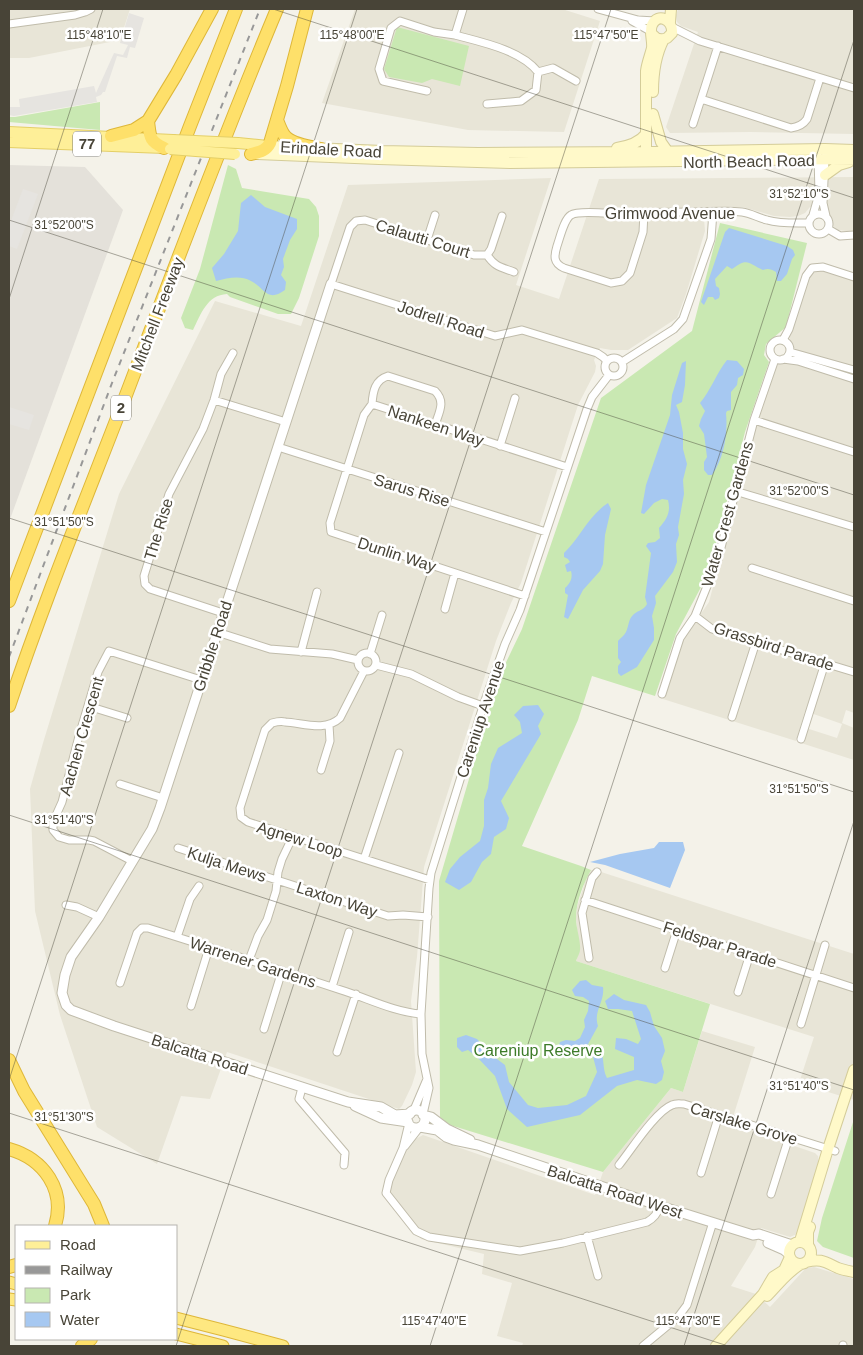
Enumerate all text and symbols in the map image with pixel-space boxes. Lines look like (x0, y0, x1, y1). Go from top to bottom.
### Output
text: 115°48'10"E (66, 28, 132, 42)
text: 115°48'00"E (319, 28, 385, 42)
text: 115°47'50"E (573, 28, 639, 42)
road number: 77 (73, 132, 101, 156)
street label: Erindale Road (280, 138, 382, 161)
street label: North Beach Road (683, 152, 815, 171)
text: 31°52'10"S (769, 187, 829, 201)
street label: Grimwood Avenue (605, 205, 735, 222)
street label: Calautti Court (374, 216, 473, 261)
text: 31°52'00"S (34, 218, 94, 232)
street label: Mitchell Freeway (128, 255, 187, 373)
street label: Jodrell Road (396, 298, 486, 341)
road number: 2 (111, 396, 131, 420)
street label: Nankeen Way (386, 402, 486, 449)
street label: Water Crest Gardens (699, 439, 756, 589)
street label: Sarus Rise (372, 471, 452, 510)
text: 31°52'00"S (769, 484, 829, 498)
street label: The Rise (141, 496, 176, 562)
text: 31°51'50"S (34, 515, 94, 529)
street label: Dunlin Way (356, 534, 438, 575)
street label: Gribble Road (190, 599, 235, 694)
street label: Grassbird Parade (712, 619, 836, 674)
street label: Careniup Avenue (453, 658, 508, 780)
street label: Aachen Crescent (56, 674, 107, 797)
text: 31°51'50"S (769, 782, 829, 796)
text: 31°51'40"S (34, 813, 94, 827)
street label: Agnew Loop (255, 818, 345, 861)
street label: Kulja Mews (185, 844, 268, 885)
street label: Laxton Way (294, 878, 379, 921)
street label: Feldspar Parade (661, 918, 779, 971)
street label: Warrener Gardens (187, 934, 318, 991)
street label: Balcatta Road (149, 1031, 250, 1078)
park label: Careniup Reserve (474, 1042, 603, 1059)
text: 31°51'40"S (769, 1079, 829, 1093)
street label: Carslake Grove (688, 1099, 800, 1148)
text: 31°51'30"S (34, 1110, 94, 1124)
street label: Balcatta Road West (545, 1162, 685, 1222)
legend (15, 1225, 178, 1340)
text: Road (60, 1236, 96, 1253)
text: Railway (60, 1261, 113, 1278)
text: Park (60, 1286, 91, 1303)
text: Water (60, 1311, 99, 1328)
text: 115°47'40"E (401, 1314, 467, 1328)
text: 115°47'30"E (655, 1314, 721, 1328)

